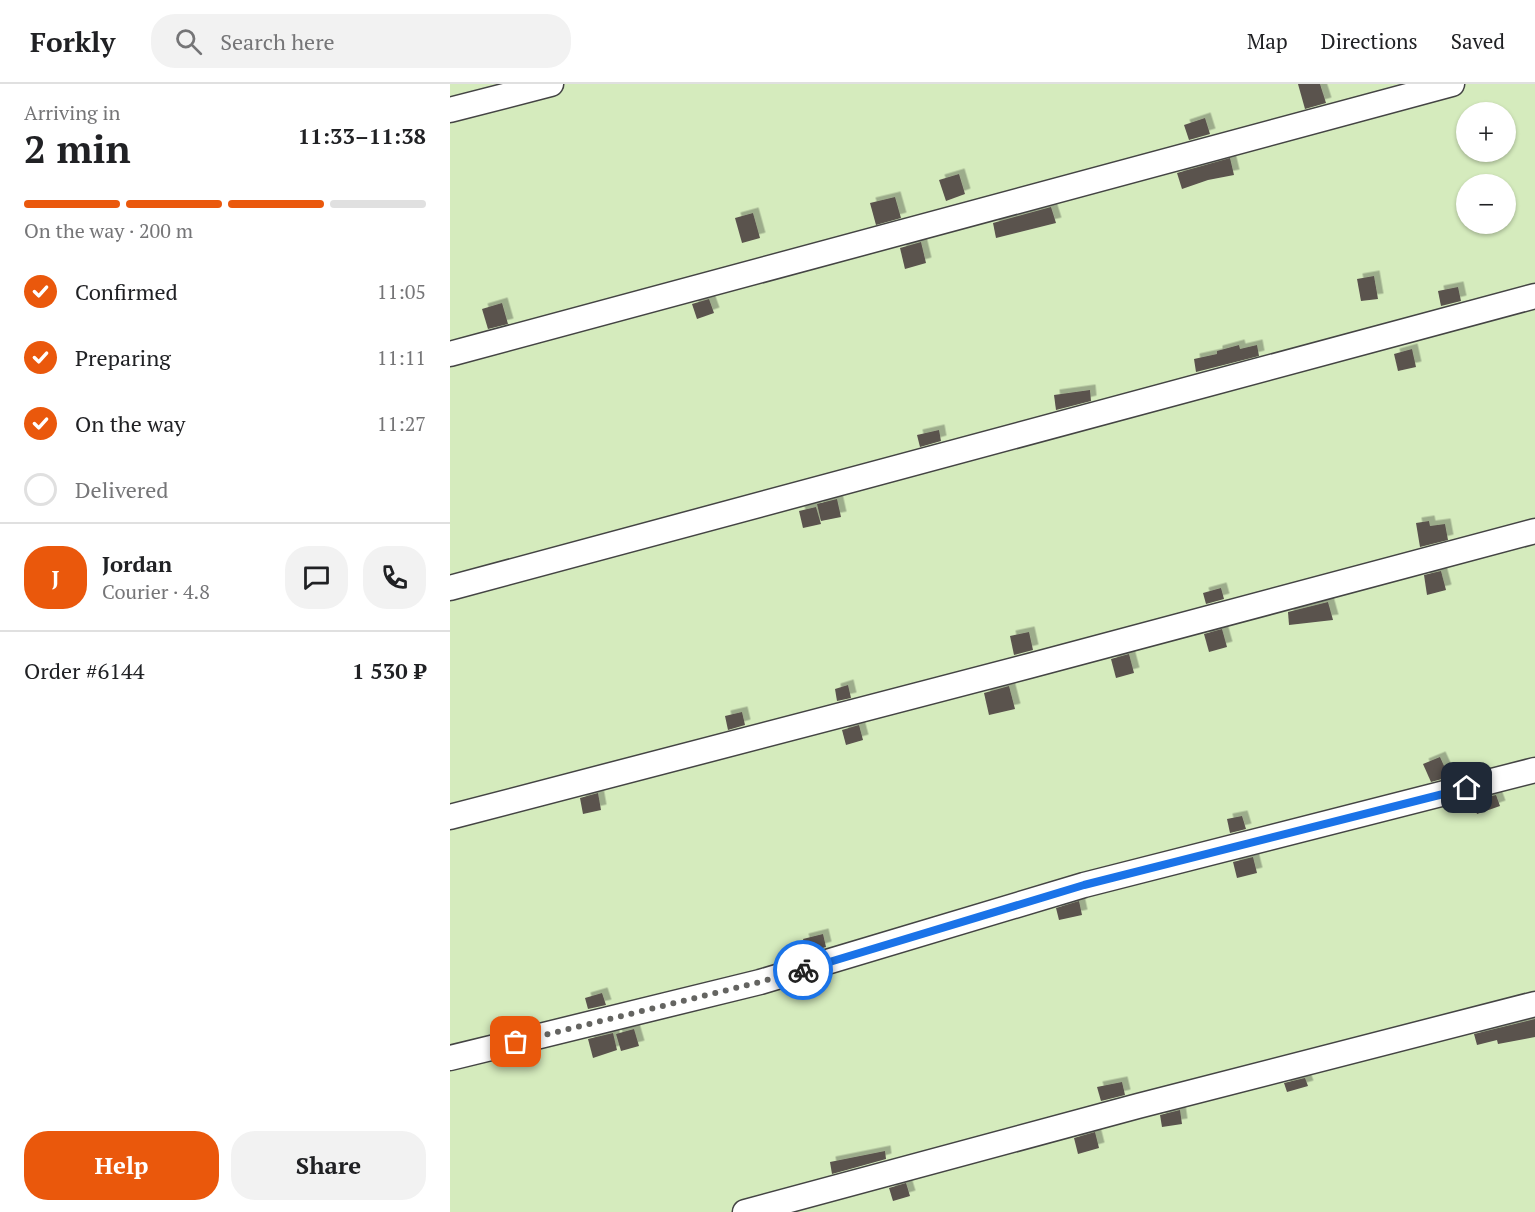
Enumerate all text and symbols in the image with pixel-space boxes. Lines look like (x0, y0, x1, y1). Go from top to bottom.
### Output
search box (151, 14, 571, 68)
text: Forkly (30, 23, 115, 60)
icon: search (172, 25, 205, 58)
text: Search here (220, 27, 335, 56)
text: Map (1247, 27, 1288, 55)
text: Directions (1321, 27, 1418, 55)
text: Saved (1451, 27, 1505, 55)
text: Arriving in (24, 99, 120, 126)
map controls (1456, 102, 1516, 234)
button: + (1456, 102, 1516, 162)
text: 11:33–11:38 (298, 121, 426, 150)
text: 2 min (24, 122, 131, 174)
button: − (1456, 174, 1516, 234)
text: On the way · 200 m (24, 217, 193, 244)
icon: check (24, 275, 57, 308)
text: Confirmed (75, 277, 178, 306)
text: 11:05 (377, 278, 426, 305)
icon: check (24, 341, 57, 374)
text: Preparing (75, 343, 171, 372)
text: 11:11 (377, 344, 426, 371)
icon: check (24, 407, 57, 440)
text: On the way (75, 409, 185, 438)
text: 11:27 (377, 410, 426, 437)
text: Delivered (75, 475, 168, 504)
button: chat (285, 546, 348, 609)
button: phone (363, 546, 426, 609)
text: Jordan (102, 549, 172, 578)
text: J (51, 563, 60, 592)
text: Courier · 4.8 (102, 578, 210, 605)
text: Order #6144 (24, 656, 144, 685)
text: 1 530 ₽ (352, 656, 426, 685)
pin (1441, 762, 1492, 813)
icon: home (1450, 771, 1483, 804)
courier (773, 940, 833, 1000)
icon: bike (787, 954, 820, 987)
pin (490, 1016, 541, 1067)
icon: bag (499, 1025, 532, 1058)
button: Help (24, 1131, 219, 1200)
button: Share (231, 1131, 426, 1200)

